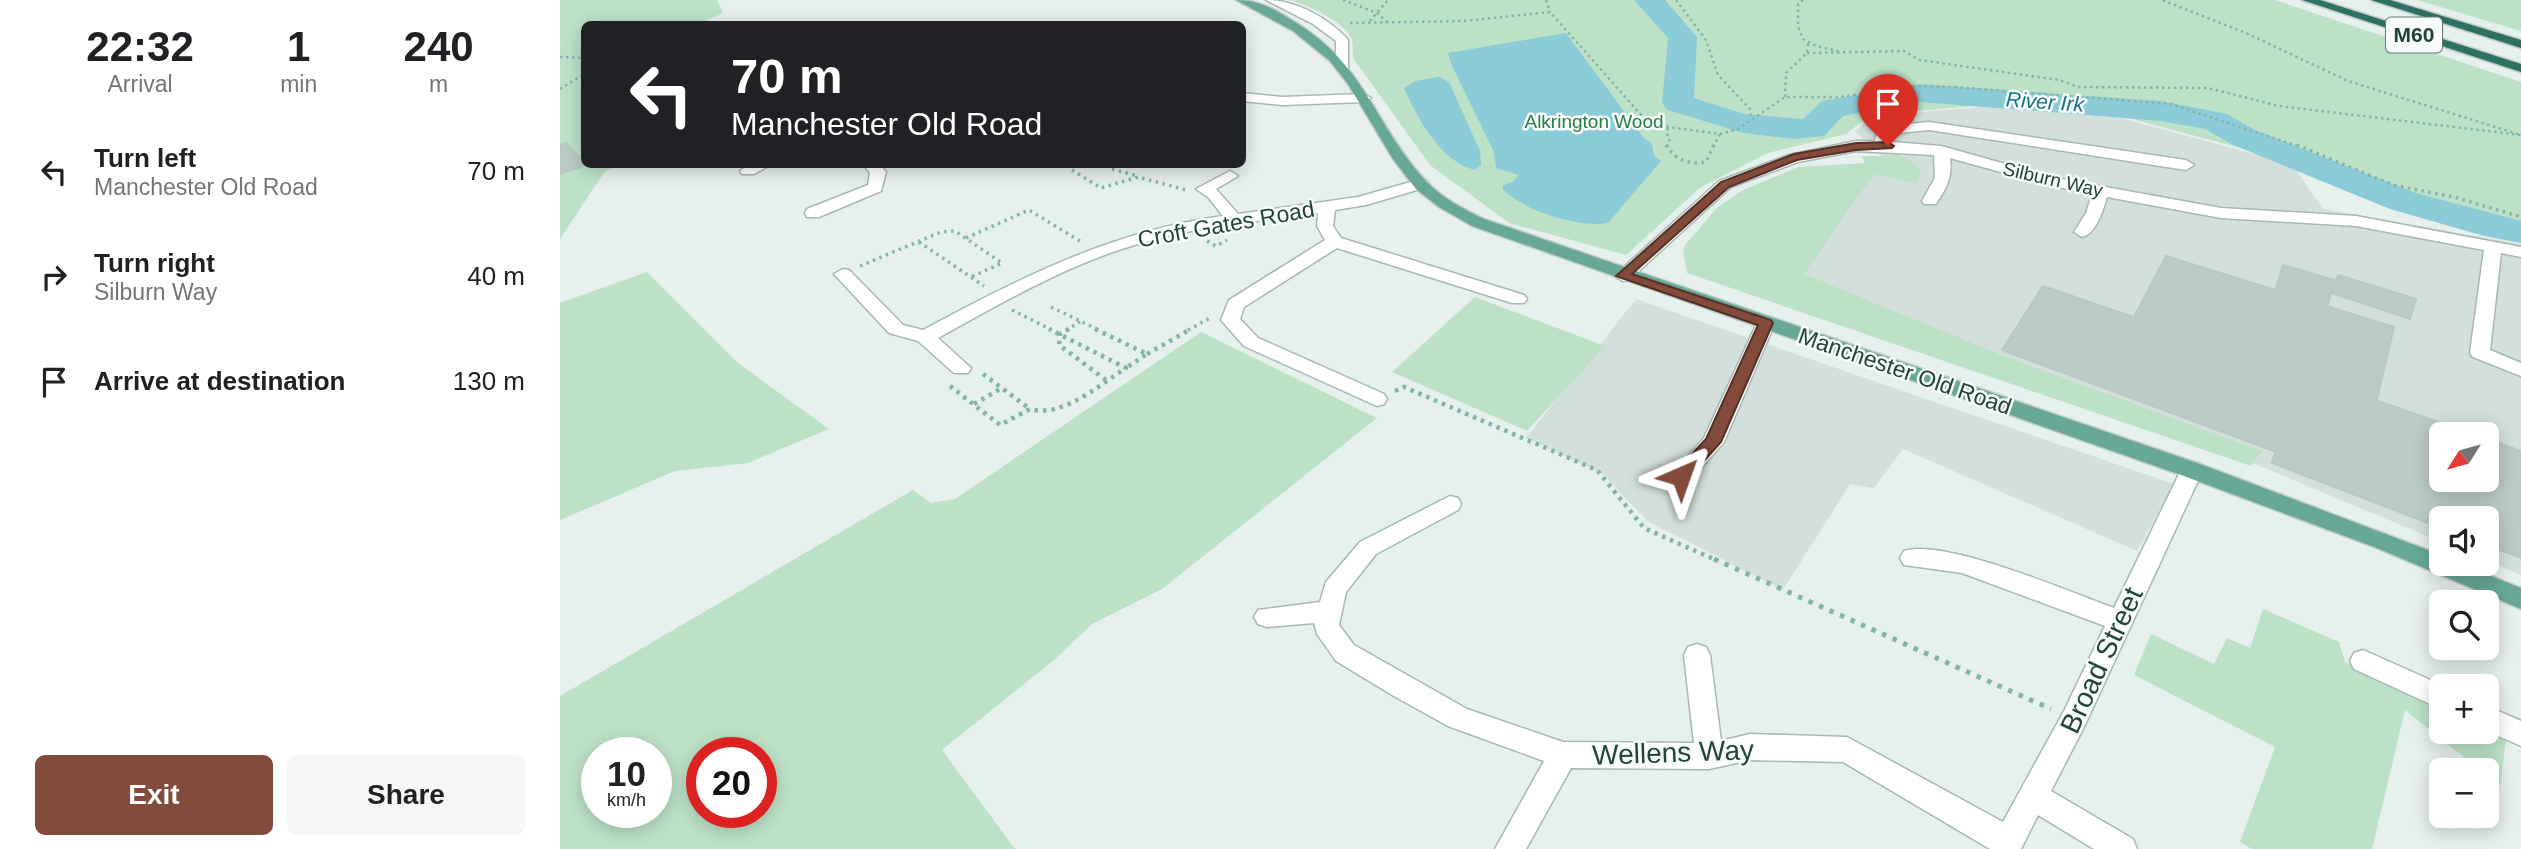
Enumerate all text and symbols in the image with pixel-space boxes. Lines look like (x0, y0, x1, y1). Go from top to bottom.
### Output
road number: M60 (2386, 18, 2442, 52)
text: 22:32 (86, 23, 194, 70)
text: 1 (287, 23, 310, 70)
text: 240 (404, 23, 474, 70)
icon: left (616, 49, 707, 140)
text: 70 m (731, 49, 843, 103)
text: Arrival (107, 71, 173, 97)
text: min (280, 71, 317, 97)
text: m (429, 71, 448, 97)
pin (1858, 74, 1918, 146)
icon: arrive (1869, 85, 1907, 123)
water label: River Irk (2005, 87, 2086, 116)
text: Manchester Old Road (731, 106, 1042, 142)
park label: Alkrington Wood (1524, 111, 1664, 132)
text: Turn left (94, 143, 196, 173)
icon: left (35, 153, 73, 191)
text: 70 m (467, 156, 525, 186)
street label: Silburn Way (2001, 158, 2105, 201)
text: Manchester Old Road (94, 174, 318, 200)
street label: Croft Gates Road (1136, 196, 1316, 252)
text: Turn right (94, 248, 215, 278)
icon: right (35, 258, 73, 296)
text: 40 m (467, 261, 525, 291)
text: Silburn Way (94, 279, 217, 305)
street label: Manchester Old Road (1795, 322, 2015, 420)
icon: arrive (35, 363, 73, 401)
text: Arrive at destination (94, 366, 345, 396)
text: 130 m (453, 366, 525, 396)
north arrow (2429, 422, 2499, 492)
map controls (2429, 422, 2499, 828)
position arrow (1644, 439, 1718, 513)
button: sound (2429, 506, 2499, 576)
street label: Broad Street (2054, 582, 2149, 738)
button: search (2429, 590, 2499, 660)
button: + (2429, 674, 2499, 744)
street label: Wellens Way (1592, 734, 1754, 771)
speed limit sign: 20 (686, 737, 777, 828)
text: 10 (607, 754, 646, 793)
button: Exit (35, 755, 273, 835)
button: Share (287, 755, 525, 835)
button: − (2429, 758, 2499, 828)
text: km/h (607, 790, 646, 810)

